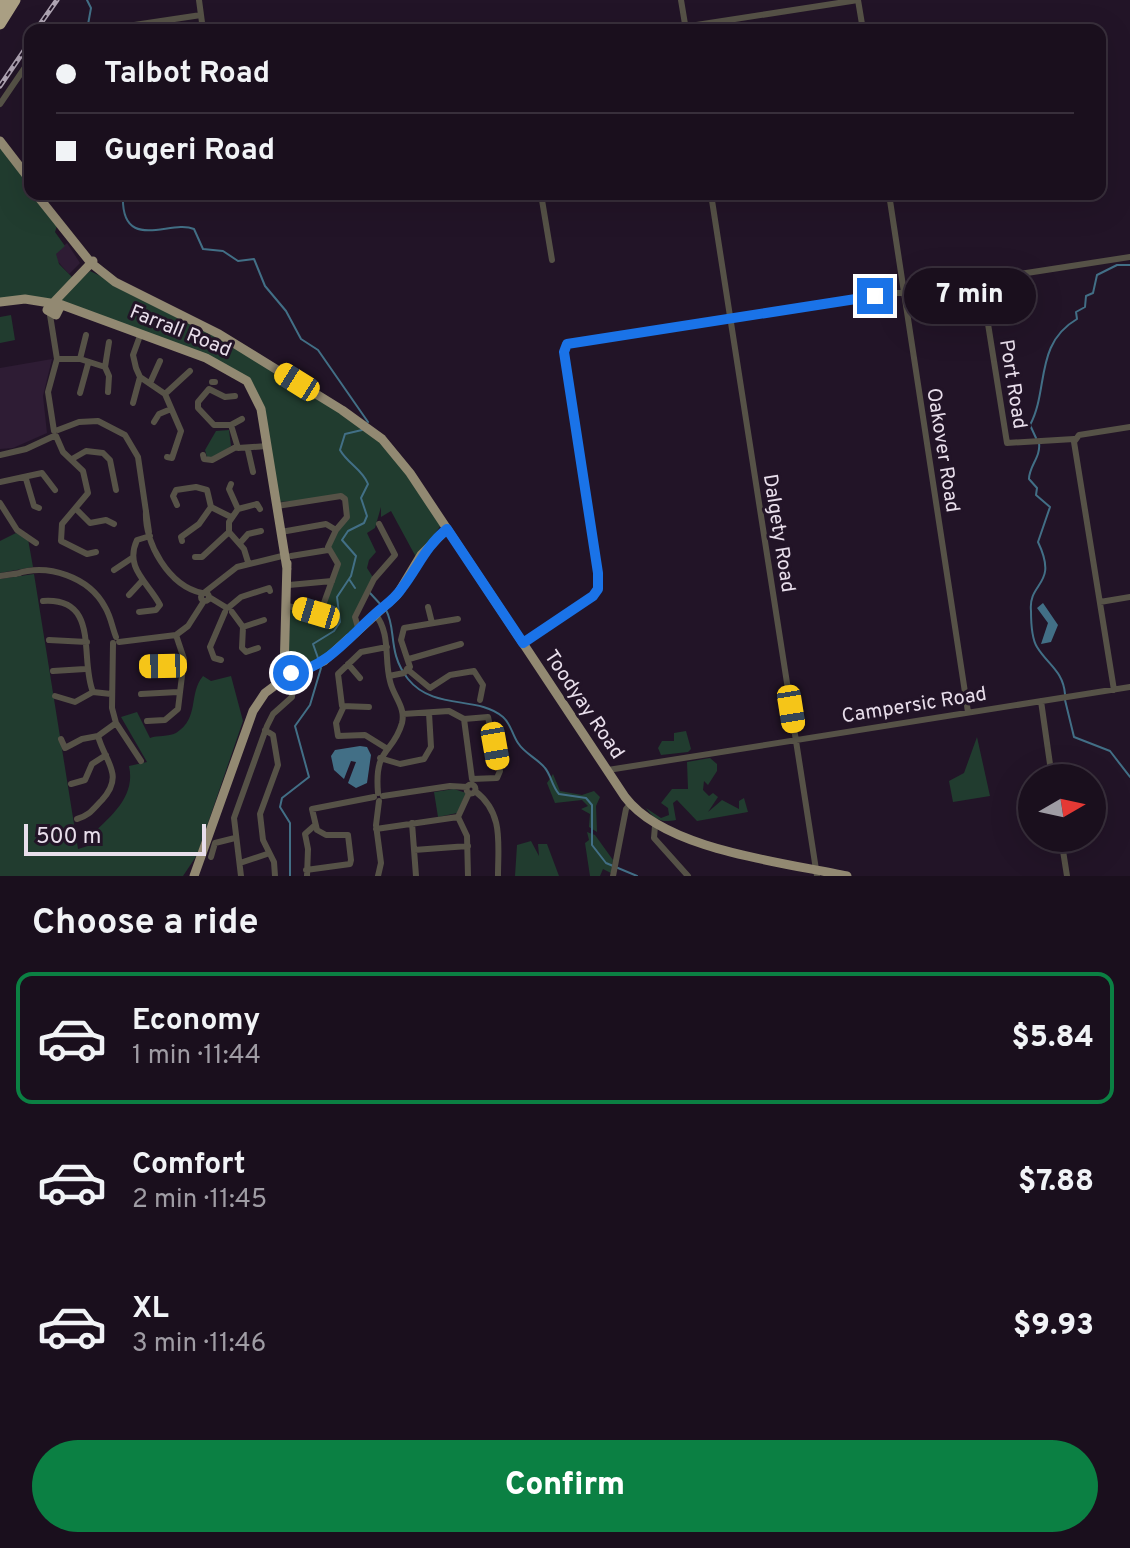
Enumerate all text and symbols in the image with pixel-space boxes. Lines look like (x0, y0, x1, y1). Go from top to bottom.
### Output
text: Talbot Road (104, 56, 270, 93)
text: Gugeri Road (104, 133, 275, 170)
callout: 7 min (903, 268, 1035, 324)
route end (857, 278, 893, 314)
text: 7 min (936, 279, 1004, 312)
street label: Farrall Road (126, 300, 235, 364)
street label: Port Road (992, 338, 1032, 431)
car (270, 359, 324, 405)
street label: Oakover Road (919, 386, 965, 514)
street label: Dalgety Road (756, 472, 800, 594)
car (290, 595, 342, 631)
street label: Toodyay Road (537, 645, 629, 765)
car (139, 654, 187, 678)
route start (273, 655, 309, 691)
street label: Campersic Road (840, 682, 989, 730)
car (775, 683, 807, 735)
car (479, 720, 511, 772)
north arrow (1018, 764, 1106, 852)
map controls (1018, 764, 1106, 852)
scale bar (24, 820, 206, 856)
text: 500 m (36, 824, 102, 851)
text: Choose a ride (32, 901, 258, 947)
icon: car (36, 1002, 108, 1074)
text: Economy (132, 1003, 260, 1040)
text: $5.84 (1011, 1020, 1094, 1057)
text: 1 min · 11:44 (132, 1040, 261, 1073)
icon: car (36, 1146, 108, 1218)
text: Comfort (132, 1147, 245, 1184)
text: $7.88 (1018, 1164, 1094, 1201)
text: 2 min · 11:45 (132, 1184, 267, 1217)
icon: car (36, 1290, 108, 1362)
text: XL (132, 1291, 169, 1328)
text: $9.93 (1013, 1308, 1094, 1345)
text: 3 min · 11:46 (132, 1328, 266, 1361)
button: Confirm (32, 1440, 1098, 1532)

